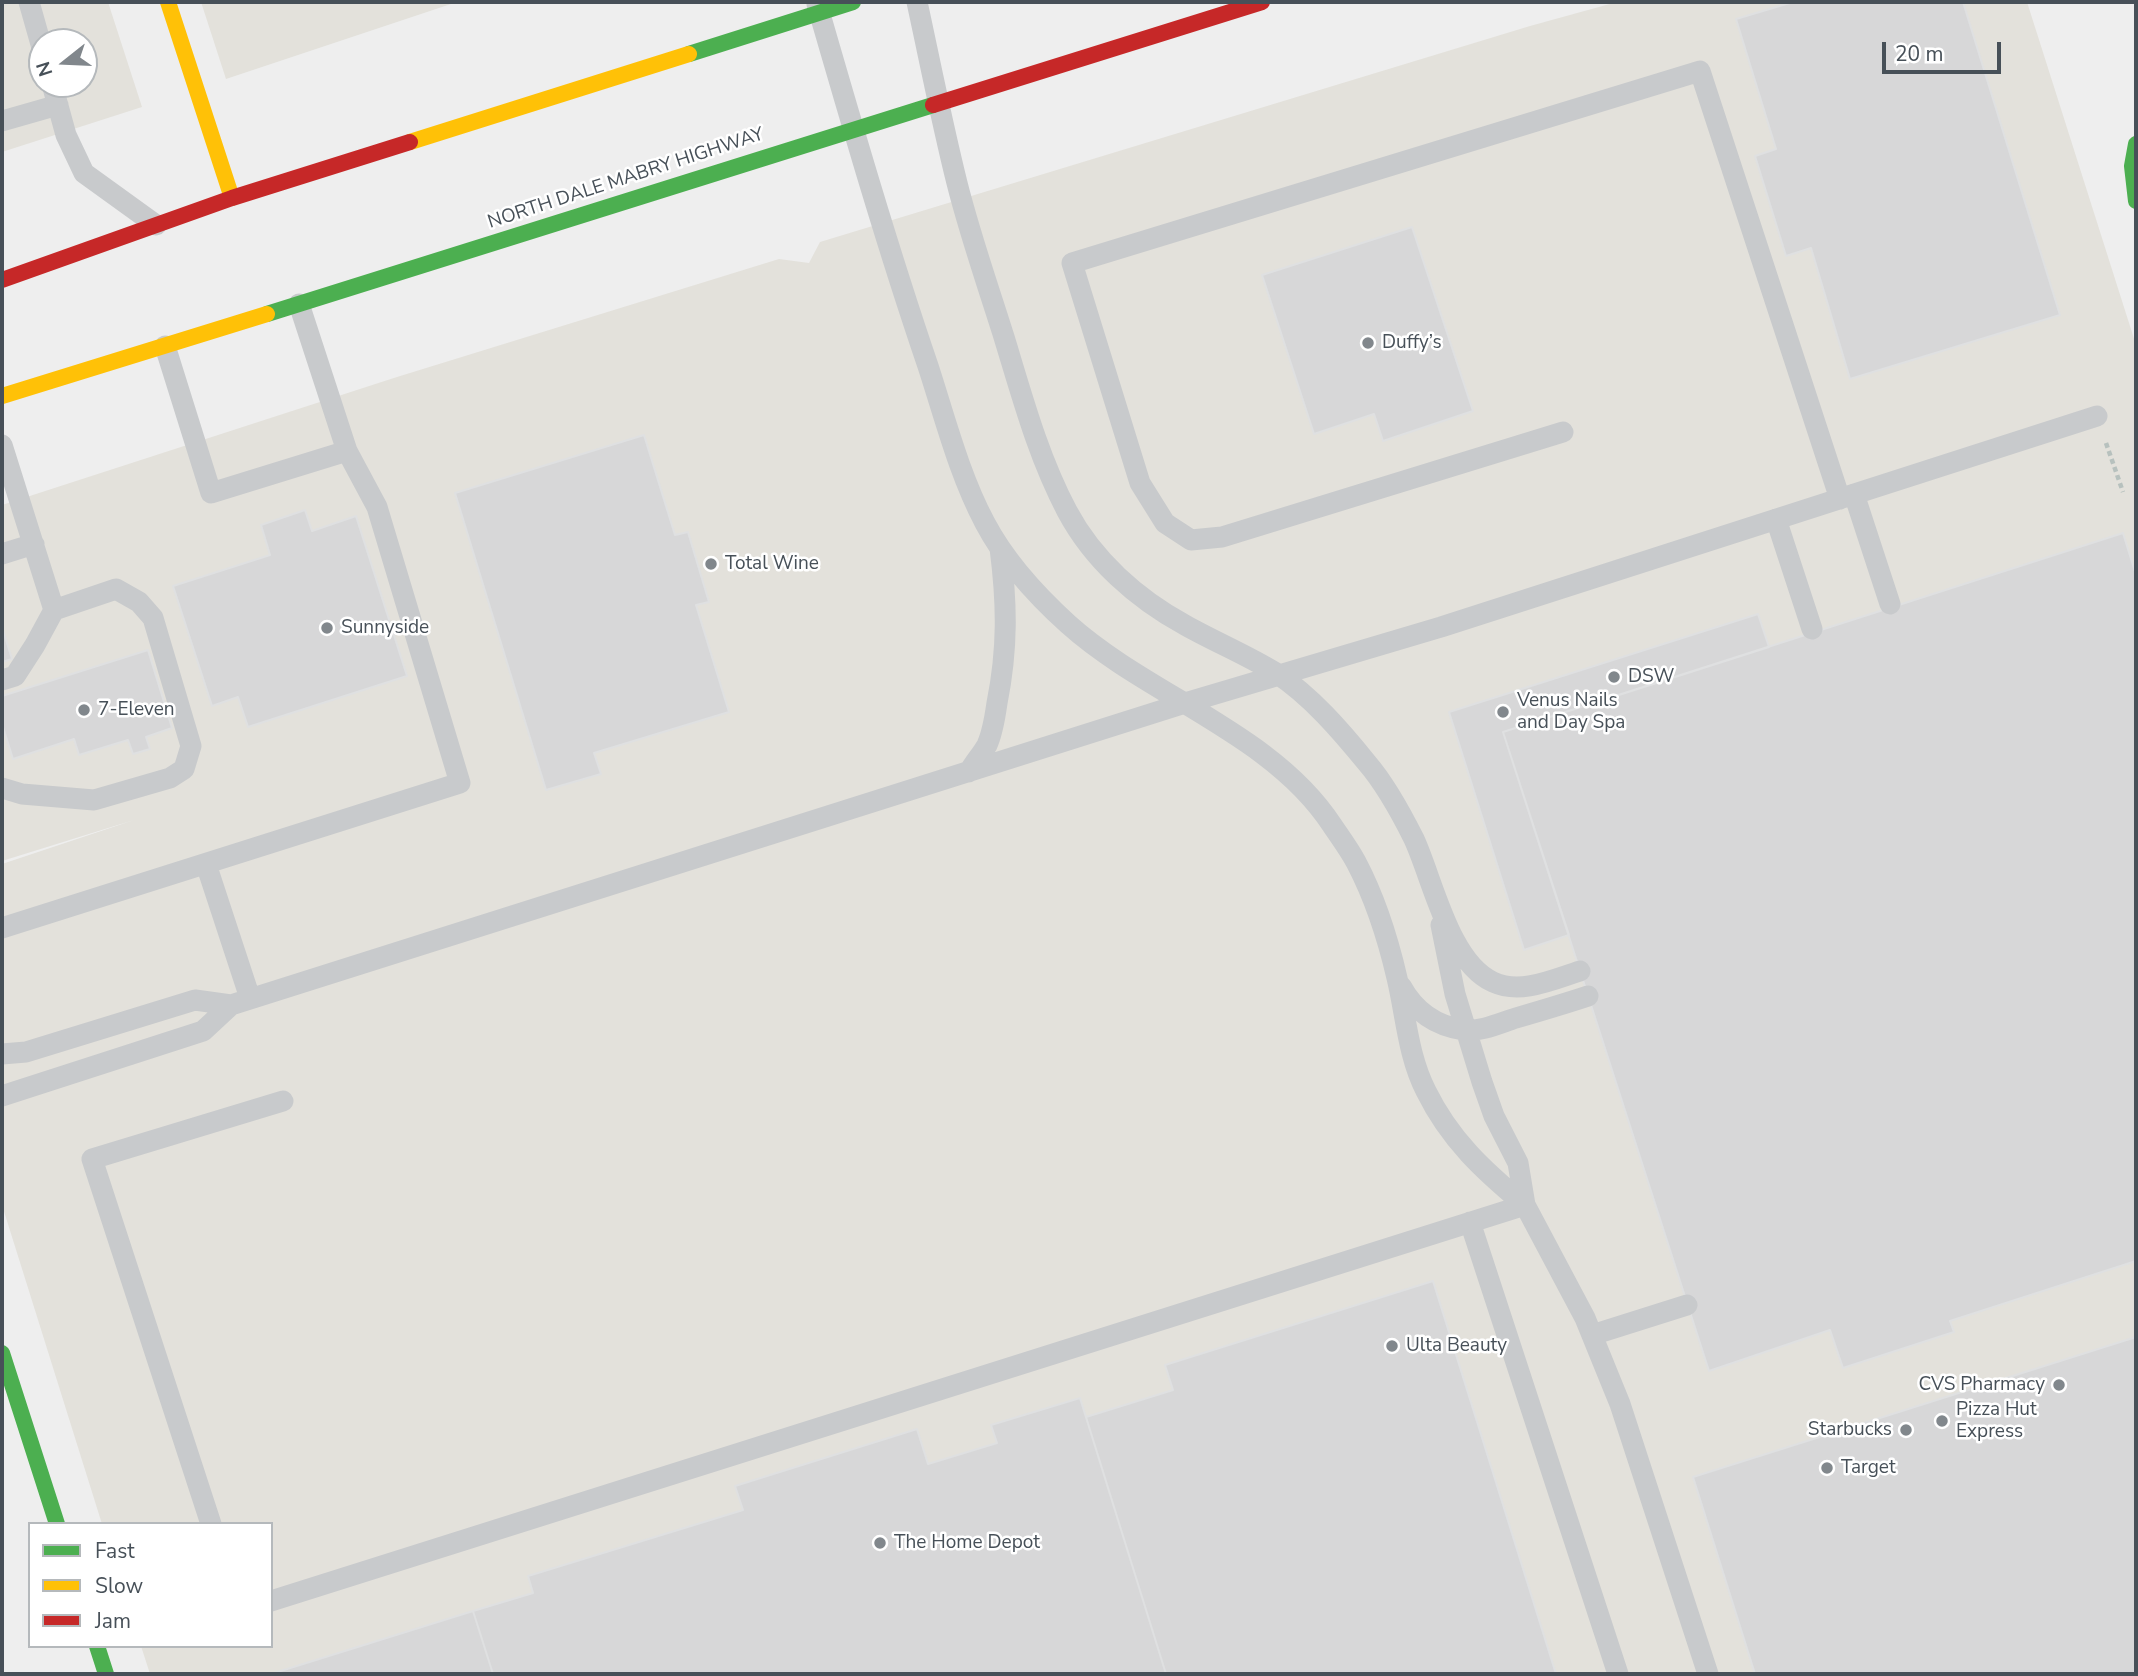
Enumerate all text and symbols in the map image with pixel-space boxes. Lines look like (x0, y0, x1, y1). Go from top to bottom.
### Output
north arrow (28, 28, 98, 98)
scale bar (1886, 28, 2005, 72)
text: 20 m (1895, 40, 1944, 68)
text: N (30, 58, 59, 80)
street label: NORTH DALE MABRY HIGHWAY (485, 124, 767, 234)
place label: Duffy’s (1382, 332, 1442, 354)
marker: Duffy’s (1360, 335, 1376, 351)
place label: Total Wine (725, 553, 819, 575)
marker: Total Wine (703, 556, 719, 572)
place label: Sunnyside (341, 617, 429, 639)
marker: Sunnyside (319, 620, 335, 636)
place label: DSW (1628, 666, 1674, 688)
marker: DSW (1606, 669, 1622, 685)
place label: Venus Nails and Day Spa (1517, 690, 1625, 734)
place label: 7-Eleven (98, 699, 175, 721)
marker: 7-Eleven (76, 702, 92, 718)
marker: Venus Nails and Day Spa (1495, 704, 1511, 720)
place label: Ulta Beauty (1406, 1335, 1507, 1357)
marker: Ulta Beauty (1384, 1338, 1400, 1354)
place label: CVS Pharmacy (1918, 1374, 2045, 1396)
marker: CVS Pharmacy (2051, 1377, 2067, 1393)
place label: Pizza Hut Express (1956, 1399, 2037, 1443)
marker: Pizza Hut Express (1934, 1413, 1950, 1429)
place label: Starbucks (1808, 1419, 1892, 1441)
marker: Starbucks (1898, 1422, 1914, 1438)
place label: Target (1841, 1457, 1896, 1479)
marker: Target (1819, 1460, 1835, 1476)
legend (28, 1522, 273, 1648)
place label: The Home Depot (894, 1532, 1040, 1554)
marker: The Home Depot (872, 1535, 888, 1551)
text: Fast (95, 1537, 135, 1565)
text: Slow (95, 1572, 143, 1600)
text: Jam (95, 1607, 131, 1635)

